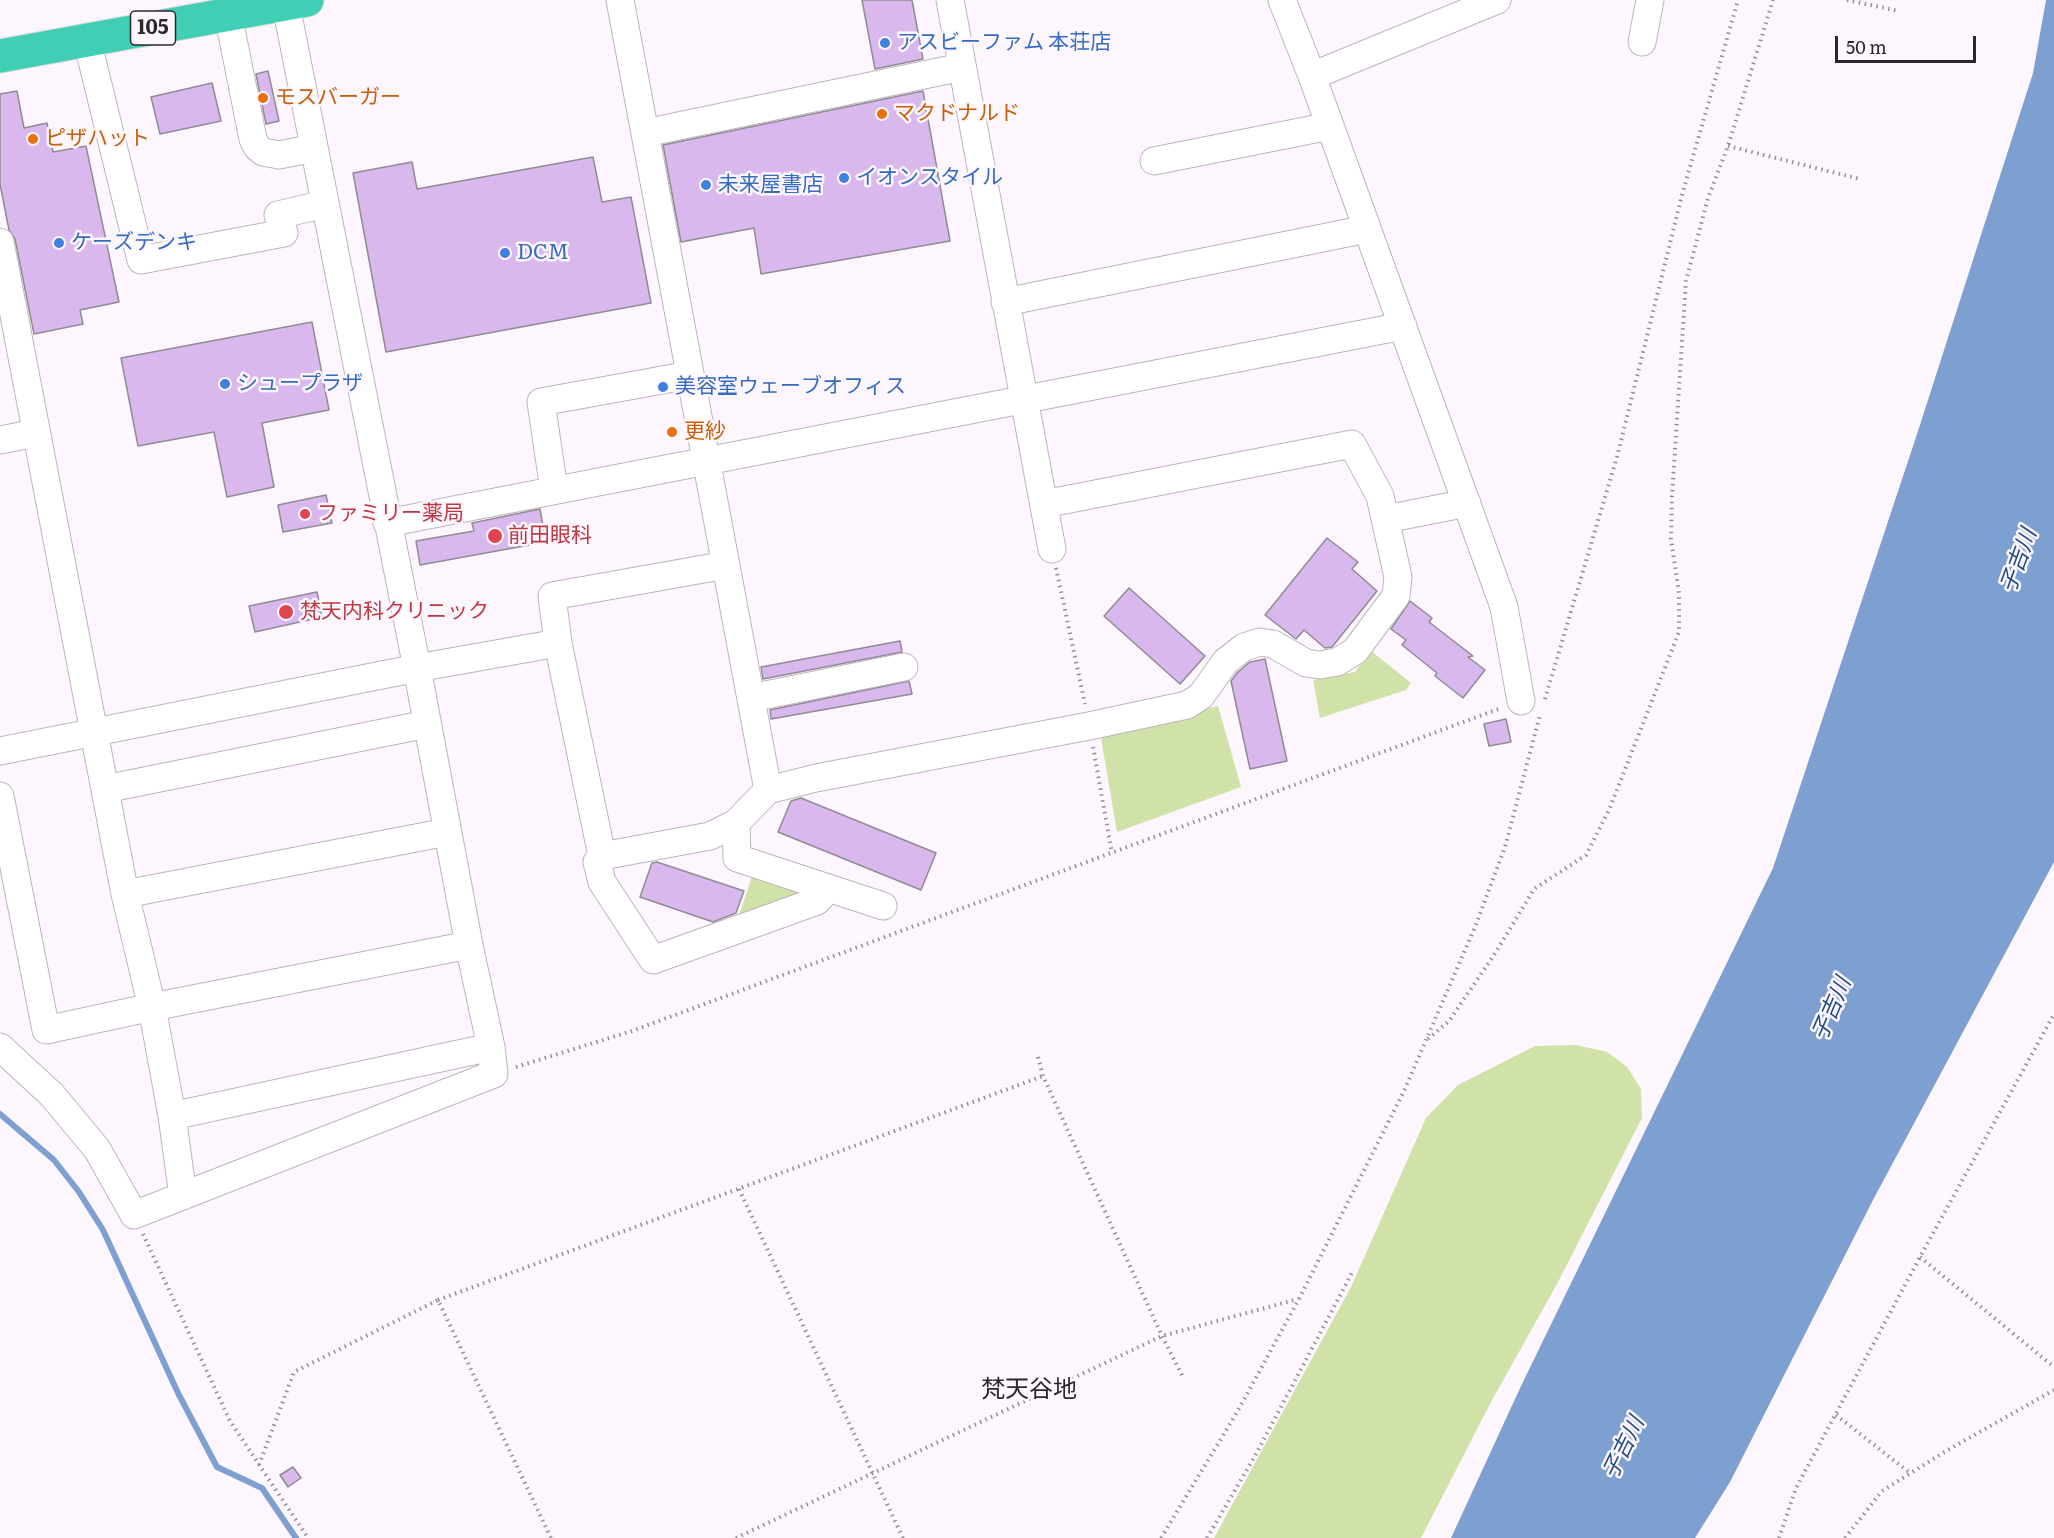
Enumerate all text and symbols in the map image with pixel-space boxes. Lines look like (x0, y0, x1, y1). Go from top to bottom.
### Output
road number: 105 (130, 11, 176, 45)
scale bar (1838, 24, 1979, 62)
place label: アスビーファム 本荘店 (897, 30, 1111, 56)
text: 50 m (1846, 33, 1887, 60)
marker: アスビーファム 本荘店 (878, 36, 892, 50)
place label: モスバーガー (275, 85, 401, 111)
marker: モスバーガー (256, 91, 270, 105)
place label: マクドナルド (894, 101, 1020, 127)
marker: マクドナルド (875, 107, 889, 121)
place label: ピザハット (45, 126, 150, 152)
marker: ピザハット (26, 132, 40, 146)
place label: イオンスタイル (856, 165, 1003, 191)
marker: イオンスタイル (837, 171, 851, 185)
place label: 未来屋書店 (718, 172, 823, 198)
marker: 未来屋書店 (699, 178, 713, 192)
place label: ケーズデンキ (71, 230, 197, 256)
marker: ケーズデンキ (52, 236, 66, 250)
place label: DCM (517, 240, 569, 266)
marker: DCM (498, 246, 512, 260)
place label: シュープラザ (237, 371, 363, 397)
place label: 美容室ウェーブオフィス (675, 374, 906, 400)
marker: シュープラザ (218, 377, 232, 391)
marker: 美容室ウェーブオフィス (656, 380, 670, 394)
place label: 更紗 (684, 419, 726, 445)
marker: 更紗 (665, 425, 679, 439)
place label: ファミリー薬局 (317, 501, 464, 527)
marker: ファミリー薬局 (298, 507, 312, 521)
place label: 前田眼科 (508, 523, 592, 549)
water label: 子吉川 (1995, 525, 2043, 597)
marker: 前田眼科 (486, 527, 504, 545)
place label: 梵天内科クリニック (300, 599, 489, 625)
marker: 梵天内科クリニック (277, 603, 295, 621)
water label: 子吉川 (1807, 973, 1857, 1045)
district label: 梵天谷地 (981, 1376, 1077, 1404)
water label: 子吉川 (1598, 1413, 1650, 1483)

